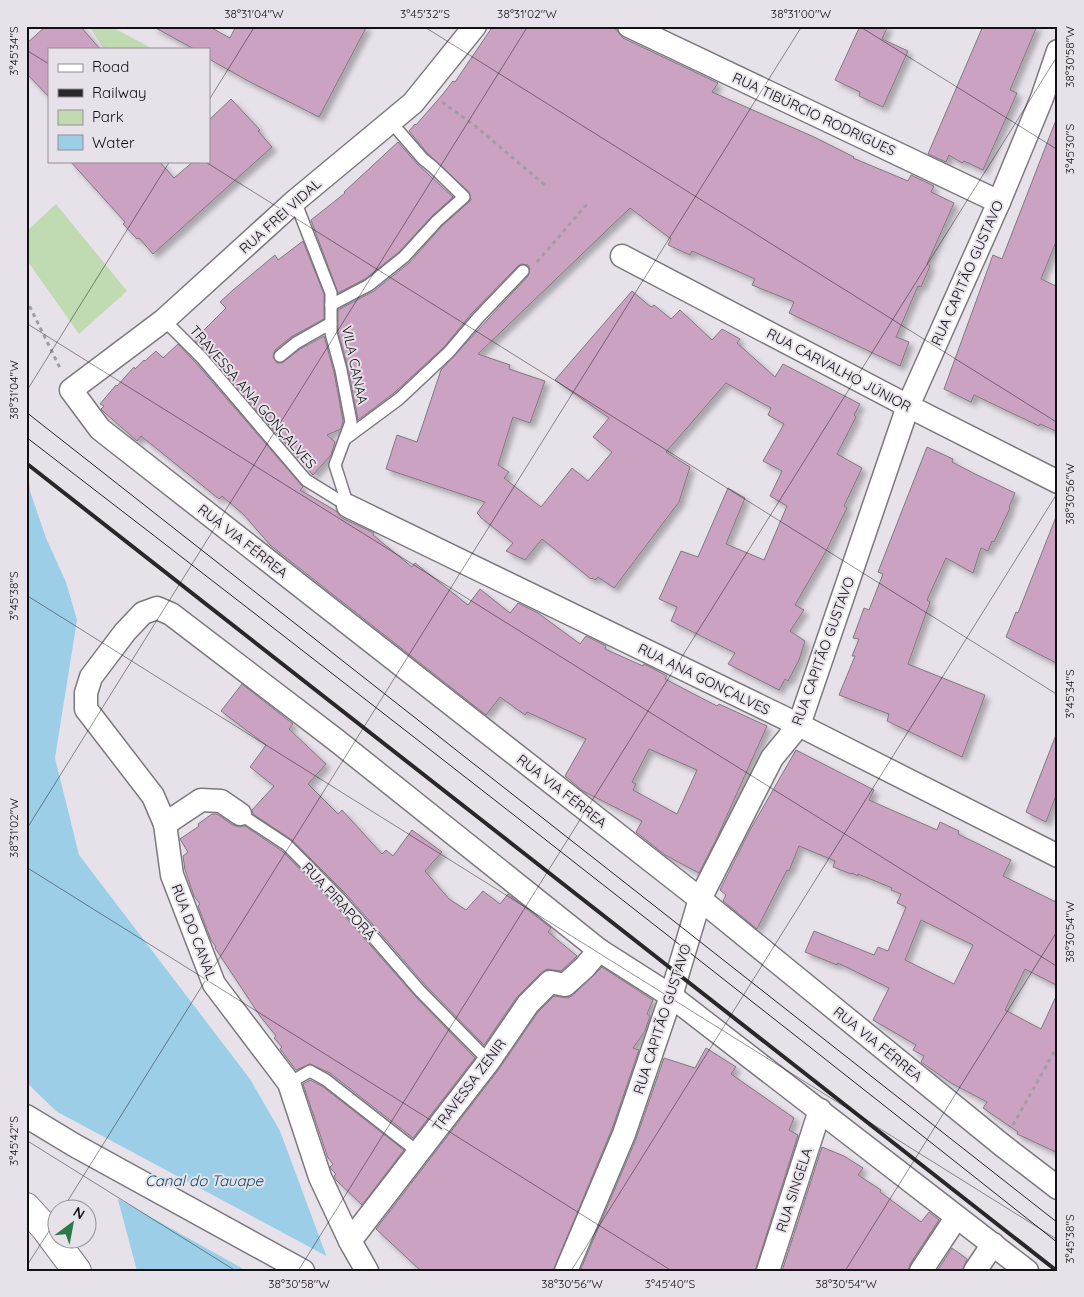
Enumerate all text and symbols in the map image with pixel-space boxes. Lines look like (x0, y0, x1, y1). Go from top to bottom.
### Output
text: 38°31'04"W (224, 6, 284, 21)
text: 3°45'32"S (400, 6, 450, 21)
text: 38°31'02"W (497, 6, 557, 21)
text: 38°31'00"W (771, 6, 832, 21)
text: 3°45'34"S (6, 26, 21, 76)
text: 38°30'58"W (1062, 26, 1077, 88)
legend (48, 48, 210, 162)
text: Road (92, 57, 129, 76)
street label: RUA TIBÚRCIO RODRIGUES (730, 68, 899, 160)
text: Railway (92, 83, 147, 102)
text: Park (92, 107, 124, 126)
text: 3°45'30"S (1062, 124, 1077, 174)
text: Water (92, 133, 135, 152)
street label: RUA FREI VIDAL (235, 174, 325, 257)
street label: RUA CAPITÃO GUSTAVO (927, 197, 1007, 348)
street label: TRAVESSA ANA GONÇALVES (186, 322, 320, 473)
street label: VILA CANAA (338, 324, 372, 406)
street label: RUA CARVALHO JÚNIOR (764, 324, 914, 416)
text: 38°31'04"W (6, 360, 21, 420)
text: 38°30'56"W (1062, 463, 1077, 525)
street label: RUA VIA FÉRREA (194, 500, 292, 582)
text: 3°45'38"S (6, 571, 21, 621)
street label: RUA CAPITÃO GUSTAVO (788, 574, 858, 728)
street label: RUA ANA GONÇALVES (635, 639, 773, 719)
text: 3°45'34"S (1062, 669, 1077, 719)
street label: RUA VIA FÉRREA (513, 750, 611, 832)
text: 38°31'02"W (6, 798, 21, 858)
street label: RUA PIRAPORÃ (298, 858, 380, 944)
street label: RUA DO CANAL (167, 881, 221, 983)
text: 38°30'54"W (1062, 901, 1077, 963)
street label: RUA CAPITÃO GUSTAVO (629, 941, 695, 1096)
street label: RUA VIA FÉRREA (830, 1003, 926, 1085)
street label: TRAVESSA ZENIR (428, 1035, 510, 1135)
text: 3°45'42"S (6, 1116, 21, 1166)
street label: RUA SINGELA (772, 1145, 816, 1235)
water label: Canal do Tauape (145, 1171, 264, 1190)
north arrow (48, 1200, 98, 1250)
text: N (70, 1203, 88, 1223)
text: 3°45'38"S (1062, 1214, 1077, 1264)
text: 38°30'58"W (268, 1276, 330, 1291)
text: 38°30'56"W (541, 1276, 603, 1291)
text: 3°45'40"S (645, 1276, 695, 1291)
text: 38°30'54"W (815, 1276, 877, 1291)

